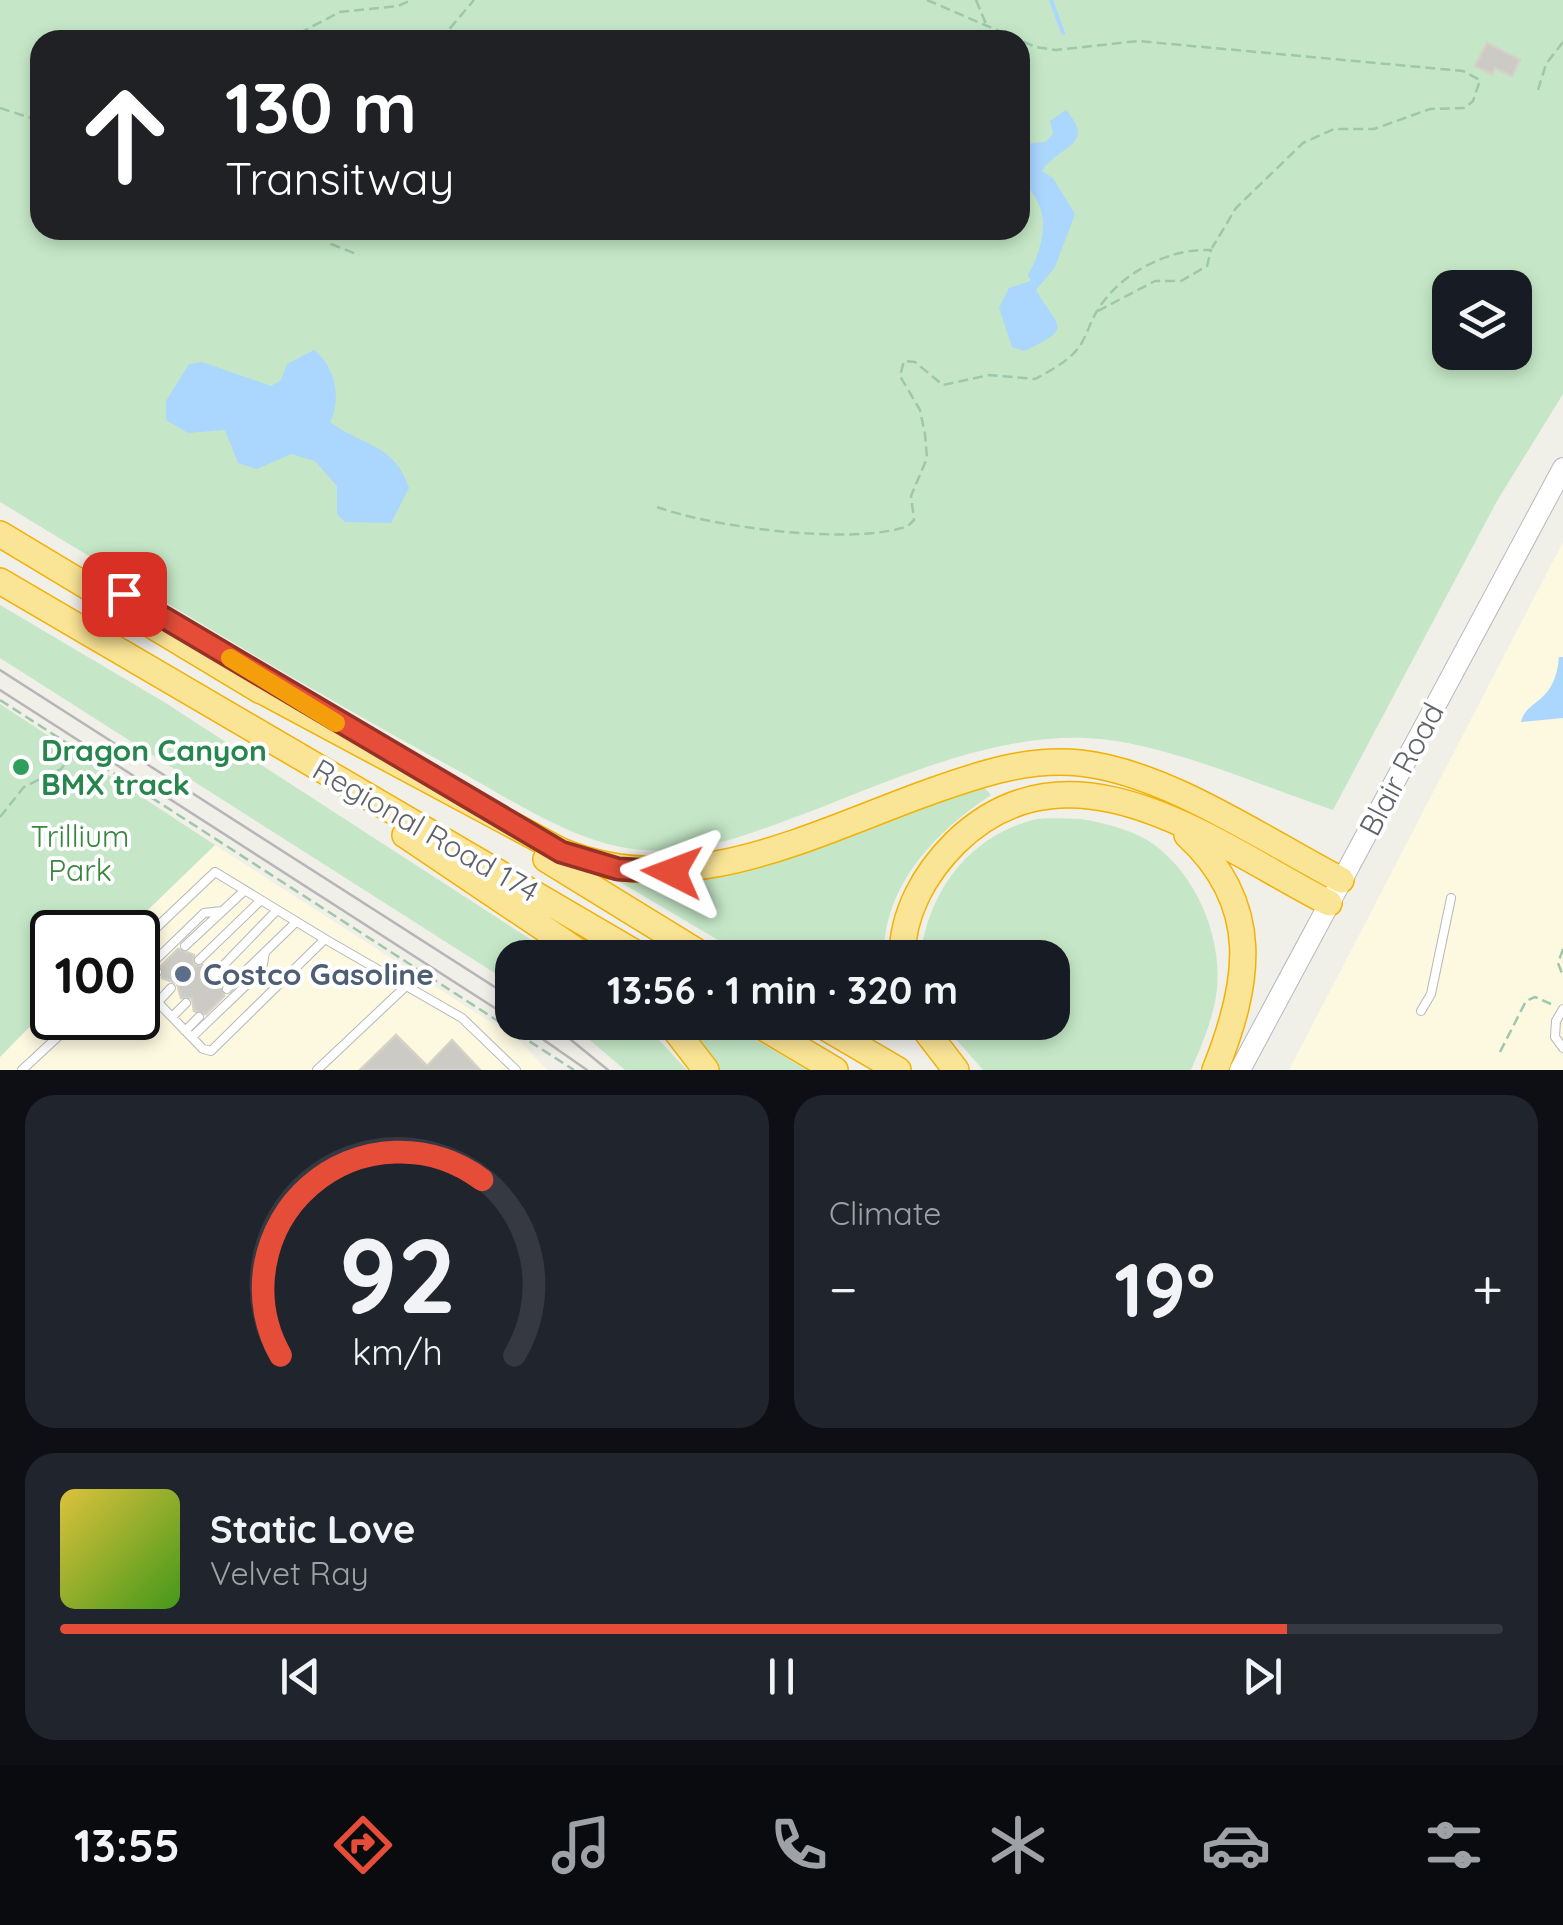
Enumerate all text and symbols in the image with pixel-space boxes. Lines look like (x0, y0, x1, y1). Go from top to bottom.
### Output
text: 130 m (225, 63, 417, 151)
icon: ahead (60, 70, 190, 200)
text: Transitway (225, 150, 454, 206)
map controls (1432, 270, 1532, 370)
button: layers (1432, 270, 1532, 370)
pin (82, 552, 167, 637)
icon: arrive (97, 567, 152, 622)
street label: Blair Road (1350, 696, 1452, 842)
place label: Dragon Canyon BMX track (41, 731, 267, 803)
street label: Regional Road 174 (306, 750, 546, 910)
marker: Dragon Canyon BMX track (10, 756, 32, 778)
park label: Trillium Park (31, 817, 129, 889)
position arrow (620, 820, 724, 924)
speed limit sign: 100 (30, 910, 160, 1040)
place label: Costco Gasoline (203, 955, 434, 993)
marker: Costco Gasoline (172, 963, 194, 985)
text: 13:56 · 1 min · 320 m (607, 966, 958, 1014)
text: Climate (829, 1193, 941, 1233)
text: 92 (338, 1209, 456, 1339)
text: 19° (1114, 1242, 1215, 1336)
text: − (829, 1254, 858, 1323)
text: + (1472, 1254, 1503, 1323)
text: km/h (352, 1329, 442, 1374)
text: Static Love (210, 1505, 415, 1553)
text: Velvet Ray (210, 1553, 369, 1593)
icon: previous (273, 1649, 328, 1704)
icon: pause (754, 1649, 809, 1704)
icon: next (1235, 1649, 1290, 1704)
icon: directions (328, 1810, 398, 1880)
icon: music (546, 1810, 616, 1880)
icon: phone (764, 1810, 834, 1880)
icon: climate (983, 1810, 1053, 1880)
icon: car (1201, 1810, 1271, 1880)
icon: filters (1419, 1810, 1489, 1880)
text: 13:55 (74, 1817, 180, 1873)

